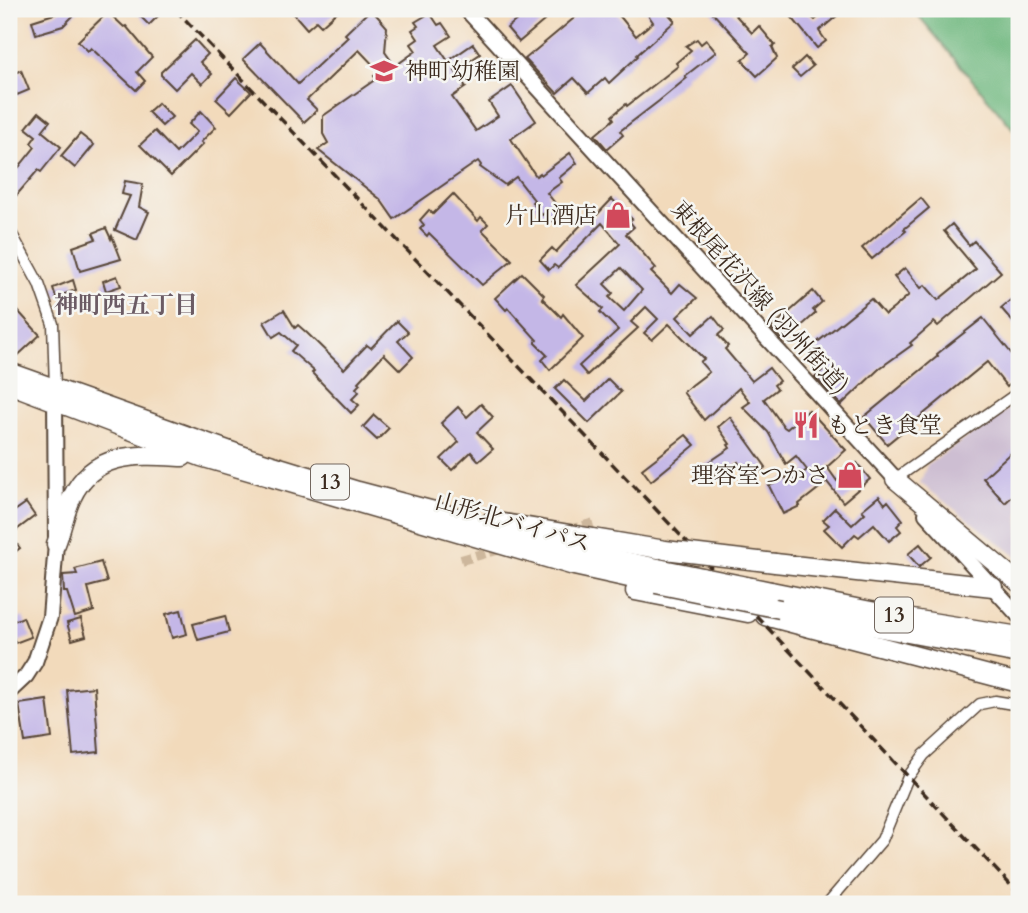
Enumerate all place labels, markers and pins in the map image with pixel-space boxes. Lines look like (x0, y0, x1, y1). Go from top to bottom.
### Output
school or university icon: 神町幼稚園 (369, 56, 399, 86)
place label: 神町幼稚園 (405, 56, 520, 87)
place label: 片山酒店 (505, 200, 597, 231)
shop icon: 片山酒店 (603, 200, 633, 230)
restaurant icon: もとき食堂 (791, 410, 821, 440)
place label: もとき食堂 (827, 410, 942, 441)
place label: 理容室つかさ (691, 460, 829, 491)
shop icon: 理容室つかさ (835, 460, 865, 490)

